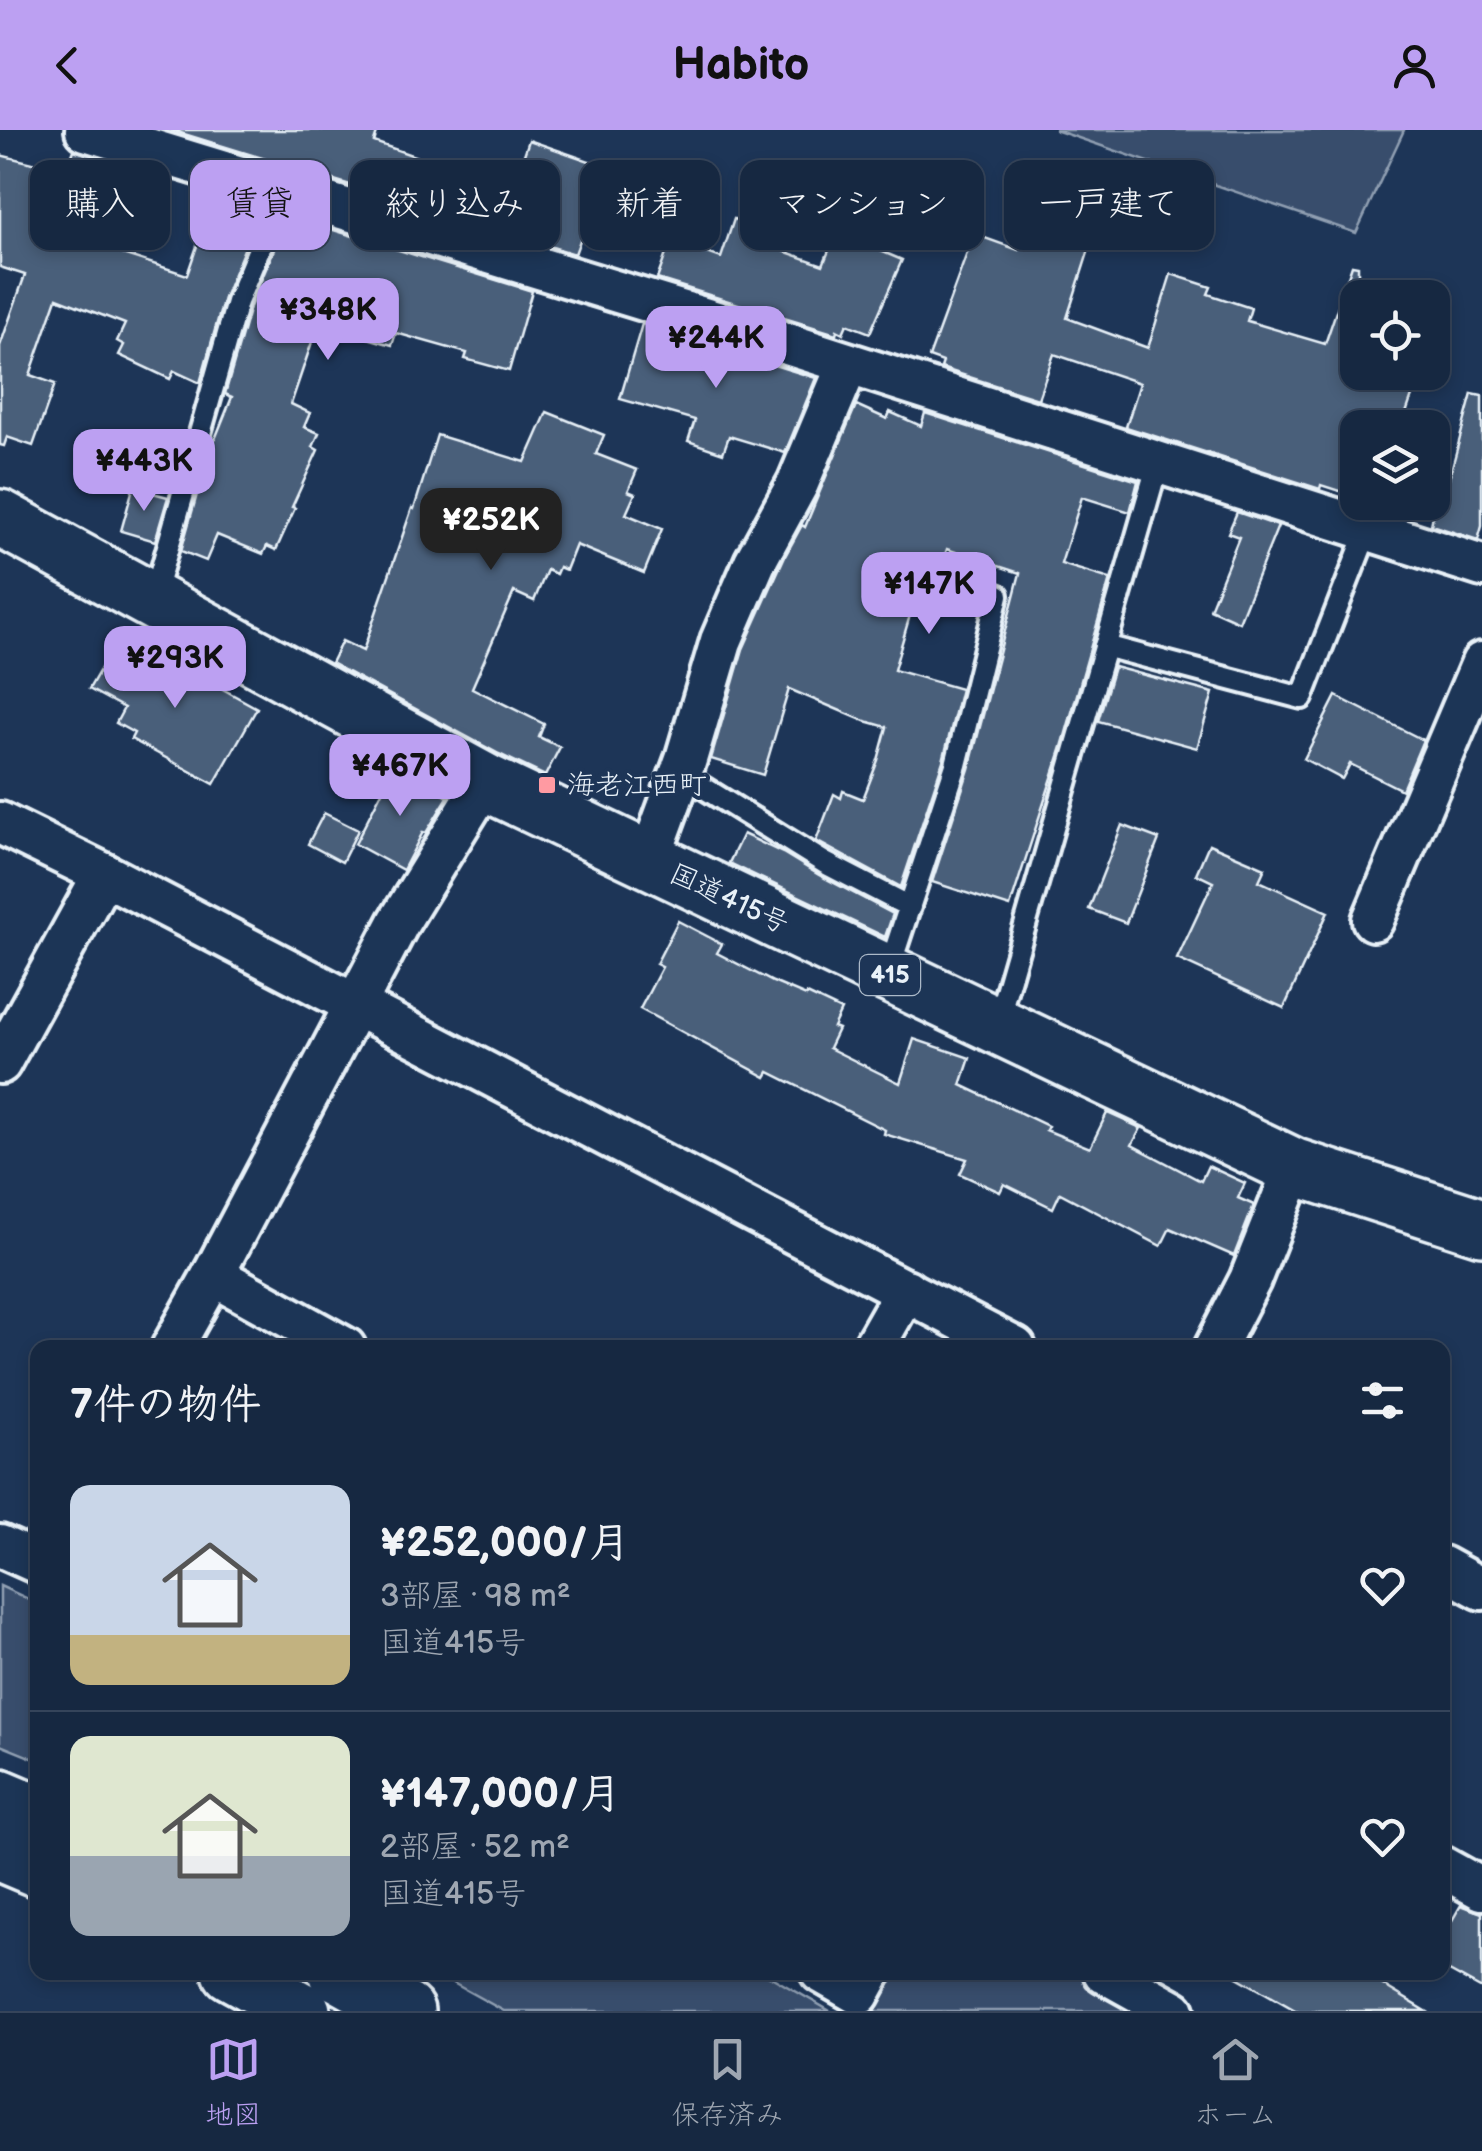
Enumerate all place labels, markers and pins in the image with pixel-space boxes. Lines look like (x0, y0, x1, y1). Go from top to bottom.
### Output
pin: ¥348K (258, 278, 398, 363)
pin: ¥244K (646, 306, 786, 391)
pin: ¥443K (74, 429, 214, 514)
pin: ¥252K (421, 488, 561, 573)
pin: ¥147K (859, 552, 999, 637)
pin: ¥293K (105, 626, 245, 711)
pin: ¥467K (330, 734, 470, 819)
place label: 海老江西町 (567, 769, 707, 802)
marker: 海老江西町 (536, 774, 558, 796)

